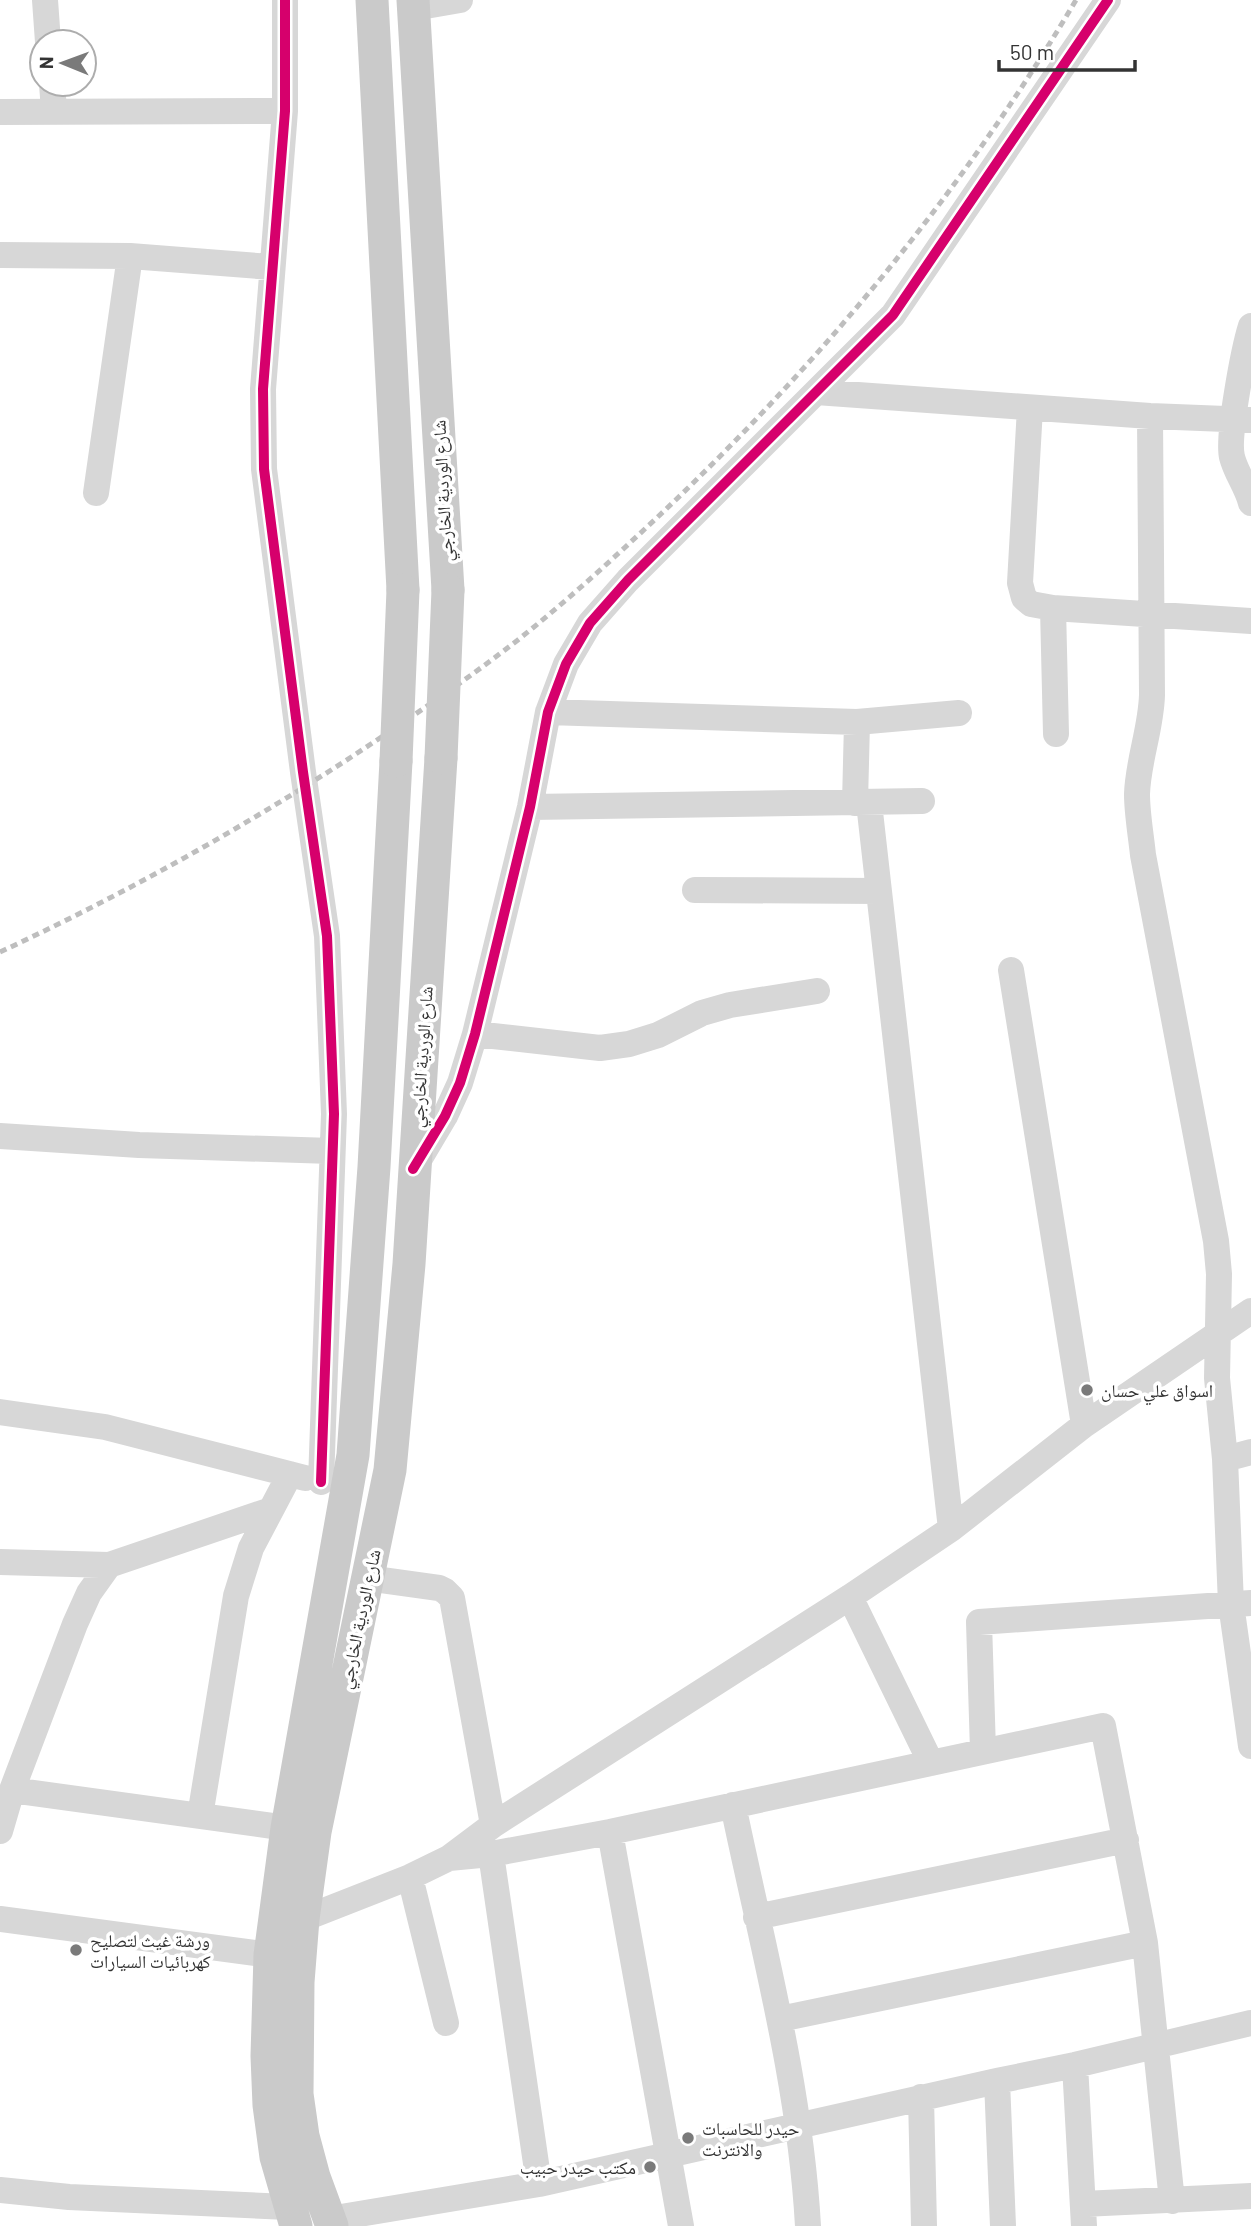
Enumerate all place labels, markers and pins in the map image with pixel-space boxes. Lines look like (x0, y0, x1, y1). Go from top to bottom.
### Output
place label: اسواق علي حسان (1101, 1379, 1213, 1406)
marker: اسواق علي حسان (1079, 1382, 1095, 1398)
place label: ورشة غيث لتصليح كهربائيات السيارات (90, 1929, 211, 1973)
marker: ورشة غيث لتصليح كهربائيات السيارات (68, 1942, 84, 1958)
place label: حيدر للحاسبات والانترنت (702, 2117, 799, 2160)
marker: حيدر للحاسبات والانترنت (680, 2130, 696, 2146)
place label: مكتب حيدر حبيب (520, 2156, 636, 2179)
marker: مكتب حيدر حبيب (642, 2159, 658, 2175)

